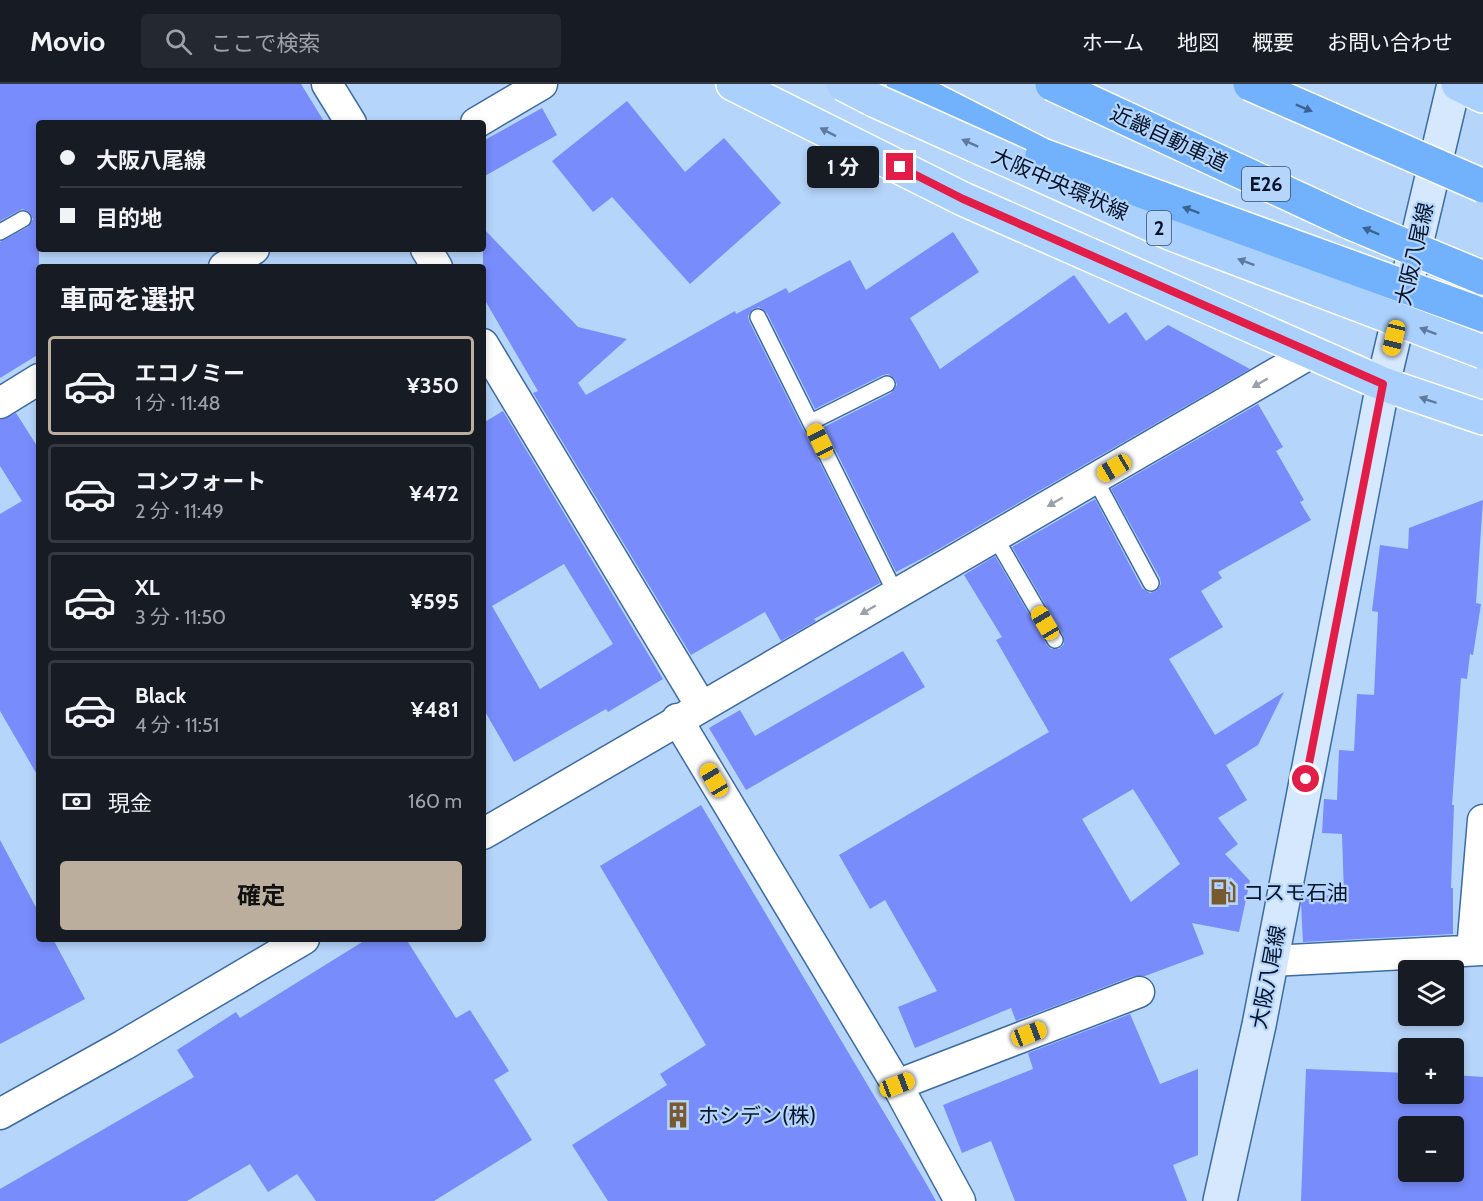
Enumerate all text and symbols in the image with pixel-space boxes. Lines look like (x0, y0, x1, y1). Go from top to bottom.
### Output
search box (141, 14, 561, 68)
text: Movio (30, 24, 105, 58)
icon: search (162, 25, 195, 58)
text: ここで検索 (210, 30, 320, 57)
text: ホーム (1082, 30, 1144, 55)
text: 地図 (1177, 30, 1219, 55)
text: 概要 (1252, 30, 1294, 55)
text: お問い合わせ (1327, 30, 1453, 55)
street label: 近畿自動車道 (1107, 100, 1231, 176)
one-way arrow (1295, 103, 1313, 113)
one-way arrow (819, 127, 837, 137)
one-way arrow (962, 139, 979, 148)
street label: 大阪中央環状線 (988, 143, 1132, 225)
callout: 1 分 (807, 146, 879, 188)
text: 大阪八尾線 (96, 147, 206, 174)
route end (886, 153, 913, 180)
text: 1 分 (827, 155, 859, 179)
road number: E26 (1242, 167, 1290, 201)
street label: 大阪八尾線 (1390, 200, 1438, 308)
one-way arrow (1182, 204, 1200, 214)
text: 目的地 (96, 205, 162, 232)
road number: 2 (1147, 211, 1171, 245)
one-way arrow (1362, 226, 1380, 235)
one-way arrow (1237, 256, 1255, 266)
text: 車両を選択 (60, 283, 195, 316)
car (1381, 318, 1407, 358)
one-way arrow (1419, 325, 1437, 335)
icon: car (63, 359, 117, 413)
text: エコノミー (135, 360, 245, 387)
text: ¥350 (407, 372, 459, 399)
one-way arrow (1251, 378, 1268, 388)
text: 1 分 · 11:48 (135, 391, 221, 415)
one-way arrow (1418, 394, 1436, 404)
car (804, 421, 836, 461)
car (1094, 451, 1134, 485)
icon: car (63, 467, 117, 521)
text: コンフォート (135, 468, 266, 495)
text: ¥472 (409, 480, 459, 507)
one-way arrow (1047, 496, 1063, 507)
text: 2 分 · 11:49 (135, 499, 224, 523)
text: XL (135, 574, 160, 601)
icon: car (63, 575, 117, 629)
text: ¥595 (410, 588, 459, 615)
car (1028, 603, 1062, 643)
text: 3 分 · 11:50 (135, 605, 226, 629)
one-way arrow (860, 605, 877, 615)
text: Black (135, 682, 186, 709)
icon: car (63, 683, 117, 737)
text: ¥481 (411, 696, 459, 723)
text: 4 分 · 11:51 (135, 713, 219, 737)
car (697, 760, 731, 800)
route start (1292, 765, 1319, 792)
icon: cash (60, 785, 93, 818)
text: 160 m (408, 789, 462, 813)
text: 現金 (108, 790, 152, 817)
button: 確定 (60, 861, 462, 930)
fuel station icon: コスモ石油 (1208, 877, 1238, 907)
place label: コスモ石油 (1243, 880, 1348, 905)
street label: 大阪八尾線 (1246, 923, 1290, 1031)
map controls (1398, 960, 1464, 1182)
button: layers (1398, 960, 1464, 1026)
car (1009, 1019, 1049, 1049)
button: + (1398, 1038, 1464, 1104)
car (877, 1070, 917, 1100)
building icon: ホシデン(株) (663, 1100, 693, 1130)
place label: ホシデン(株) (698, 1103, 816, 1128)
button: − (1398, 1116, 1464, 1182)

